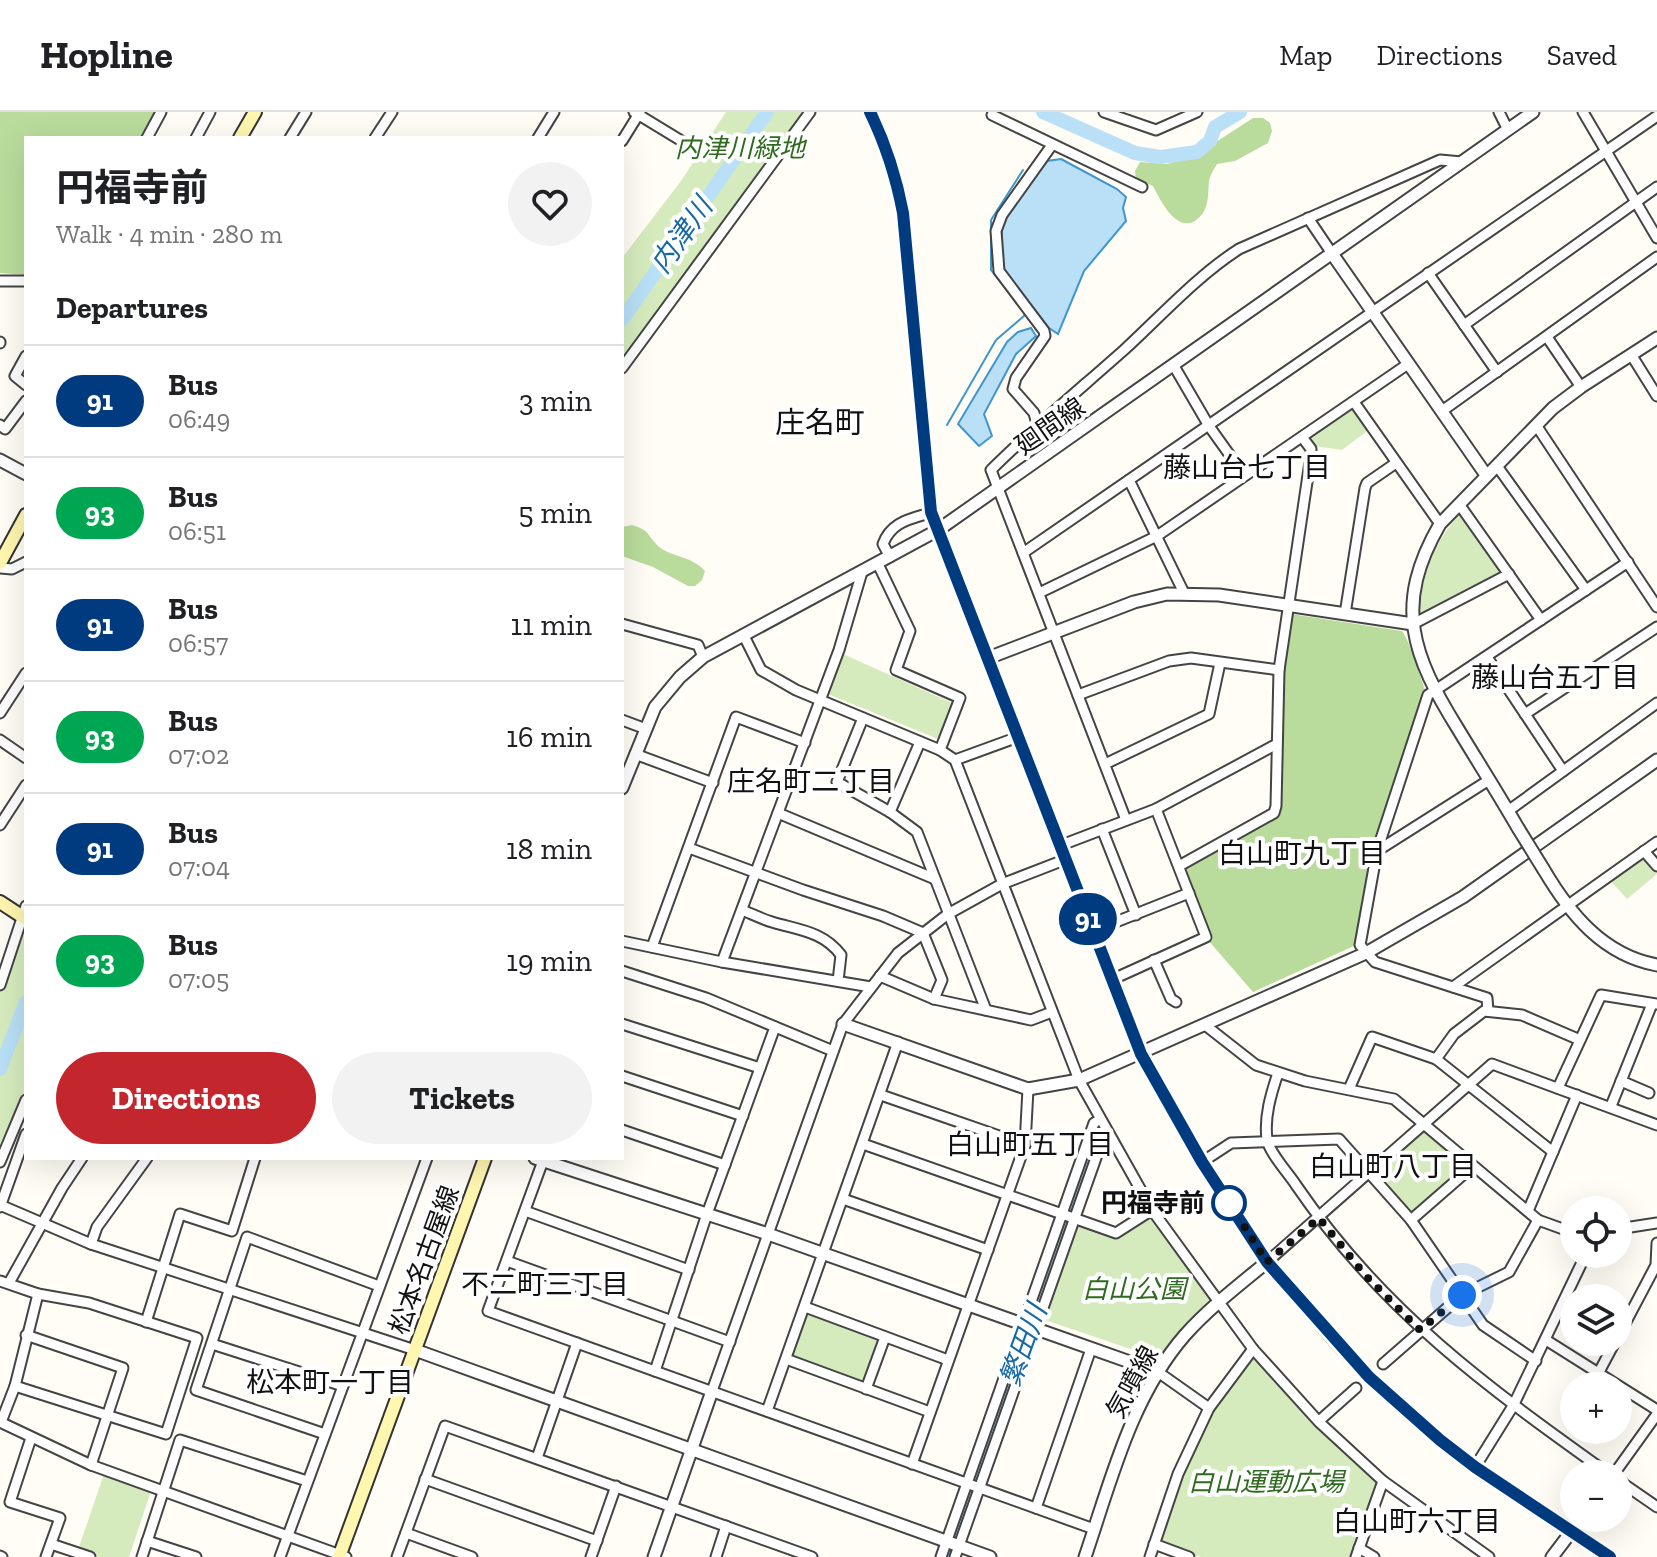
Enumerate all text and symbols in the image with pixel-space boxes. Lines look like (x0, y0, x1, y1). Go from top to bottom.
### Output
text: Hopline (40, 32, 173, 78)
text: Map (1279, 39, 1332, 72)
text: Directions (1376, 39, 1503, 72)
text: Saved (1547, 39, 1617, 72)
park label: 内津川緑地 (675, 132, 808, 164)
button: heart (508, 162, 592, 246)
text: 円福寺前 (56, 165, 208, 211)
water label: 内津川 (644, 189, 721, 279)
text: Walk · 4 min · 280 m (56, 218, 282, 250)
text: Departures (56, 290, 208, 326)
text: Bus (168, 367, 218, 403)
text: 3 min (519, 383, 592, 419)
text: 91 (87, 384, 113, 417)
street label: 廻間線 (1009, 391, 1091, 461)
text: 06:49 (168, 403, 230, 435)
district label: 庄名町 (775, 405, 865, 441)
district label: 藤山台七丁目 (1163, 451, 1331, 484)
text: Bus (168, 479, 218, 515)
text: 5 min (518, 495, 592, 531)
text: 93 (85, 496, 115, 529)
text: 06:51 (168, 515, 226, 547)
text: Bus (168, 591, 218, 627)
text: 11 min (511, 607, 592, 643)
text: 91 (87, 608, 113, 641)
text: 06:57 (168, 627, 228, 659)
district label: 藤山台五丁目 (1471, 661, 1639, 694)
text: Bus (168, 703, 218, 739)
text: 16 min (506, 719, 592, 755)
text: 93 (85, 720, 115, 753)
text: 07:02 (168, 739, 229, 771)
district label: 庄名町二丁目 (727, 765, 895, 798)
text: Bus (168, 815, 218, 851)
text: 18 min (506, 831, 592, 867)
text: 91 (87, 832, 113, 865)
district label: 白山町九丁目 (1218, 837, 1386, 870)
text: 07:04 (168, 851, 230, 883)
line badge: 91 (1052, 893, 1124, 945)
text: 91 (1075, 902, 1101, 935)
text: Bus (168, 927, 218, 963)
text: 19 min (506, 943, 592, 979)
text: 93 (85, 944, 115, 977)
text: 07:05 (168, 963, 229, 995)
button: Directions (56, 1052, 316, 1144)
button: Tickets (332, 1052, 592, 1144)
district label: 白山町五丁目 (946, 1128, 1114, 1161)
district label: 白山町八丁目 (1309, 1150, 1477, 1183)
street label: 松本名古屋線 (382, 1181, 466, 1339)
marker: 円福寺前 (1212, 1186, 1246, 1220)
place label: 円福寺前 (1101, 1187, 1205, 1219)
map controls (1560, 1196, 1632, 1532)
button: locate (1560, 1196, 1632, 1268)
district label: 不二町三丁目 (461, 1268, 629, 1301)
park label: 白山公園 (1082, 1273, 1190, 1305)
your location (1442, 1275, 1482, 1315)
button: layers (1560, 1284, 1632, 1356)
water label: 繁田川 (994, 1297, 1054, 1390)
street label: 気噴線 (1099, 1340, 1165, 1424)
district label: 松本町一丁目 (246, 1366, 414, 1399)
button: + (1560, 1372, 1632, 1444)
button: − (1560, 1460, 1632, 1532)
park label: 白山運動広場 (1188, 1466, 1347, 1498)
district label: 白山町六丁目 (1333, 1505, 1501, 1538)

